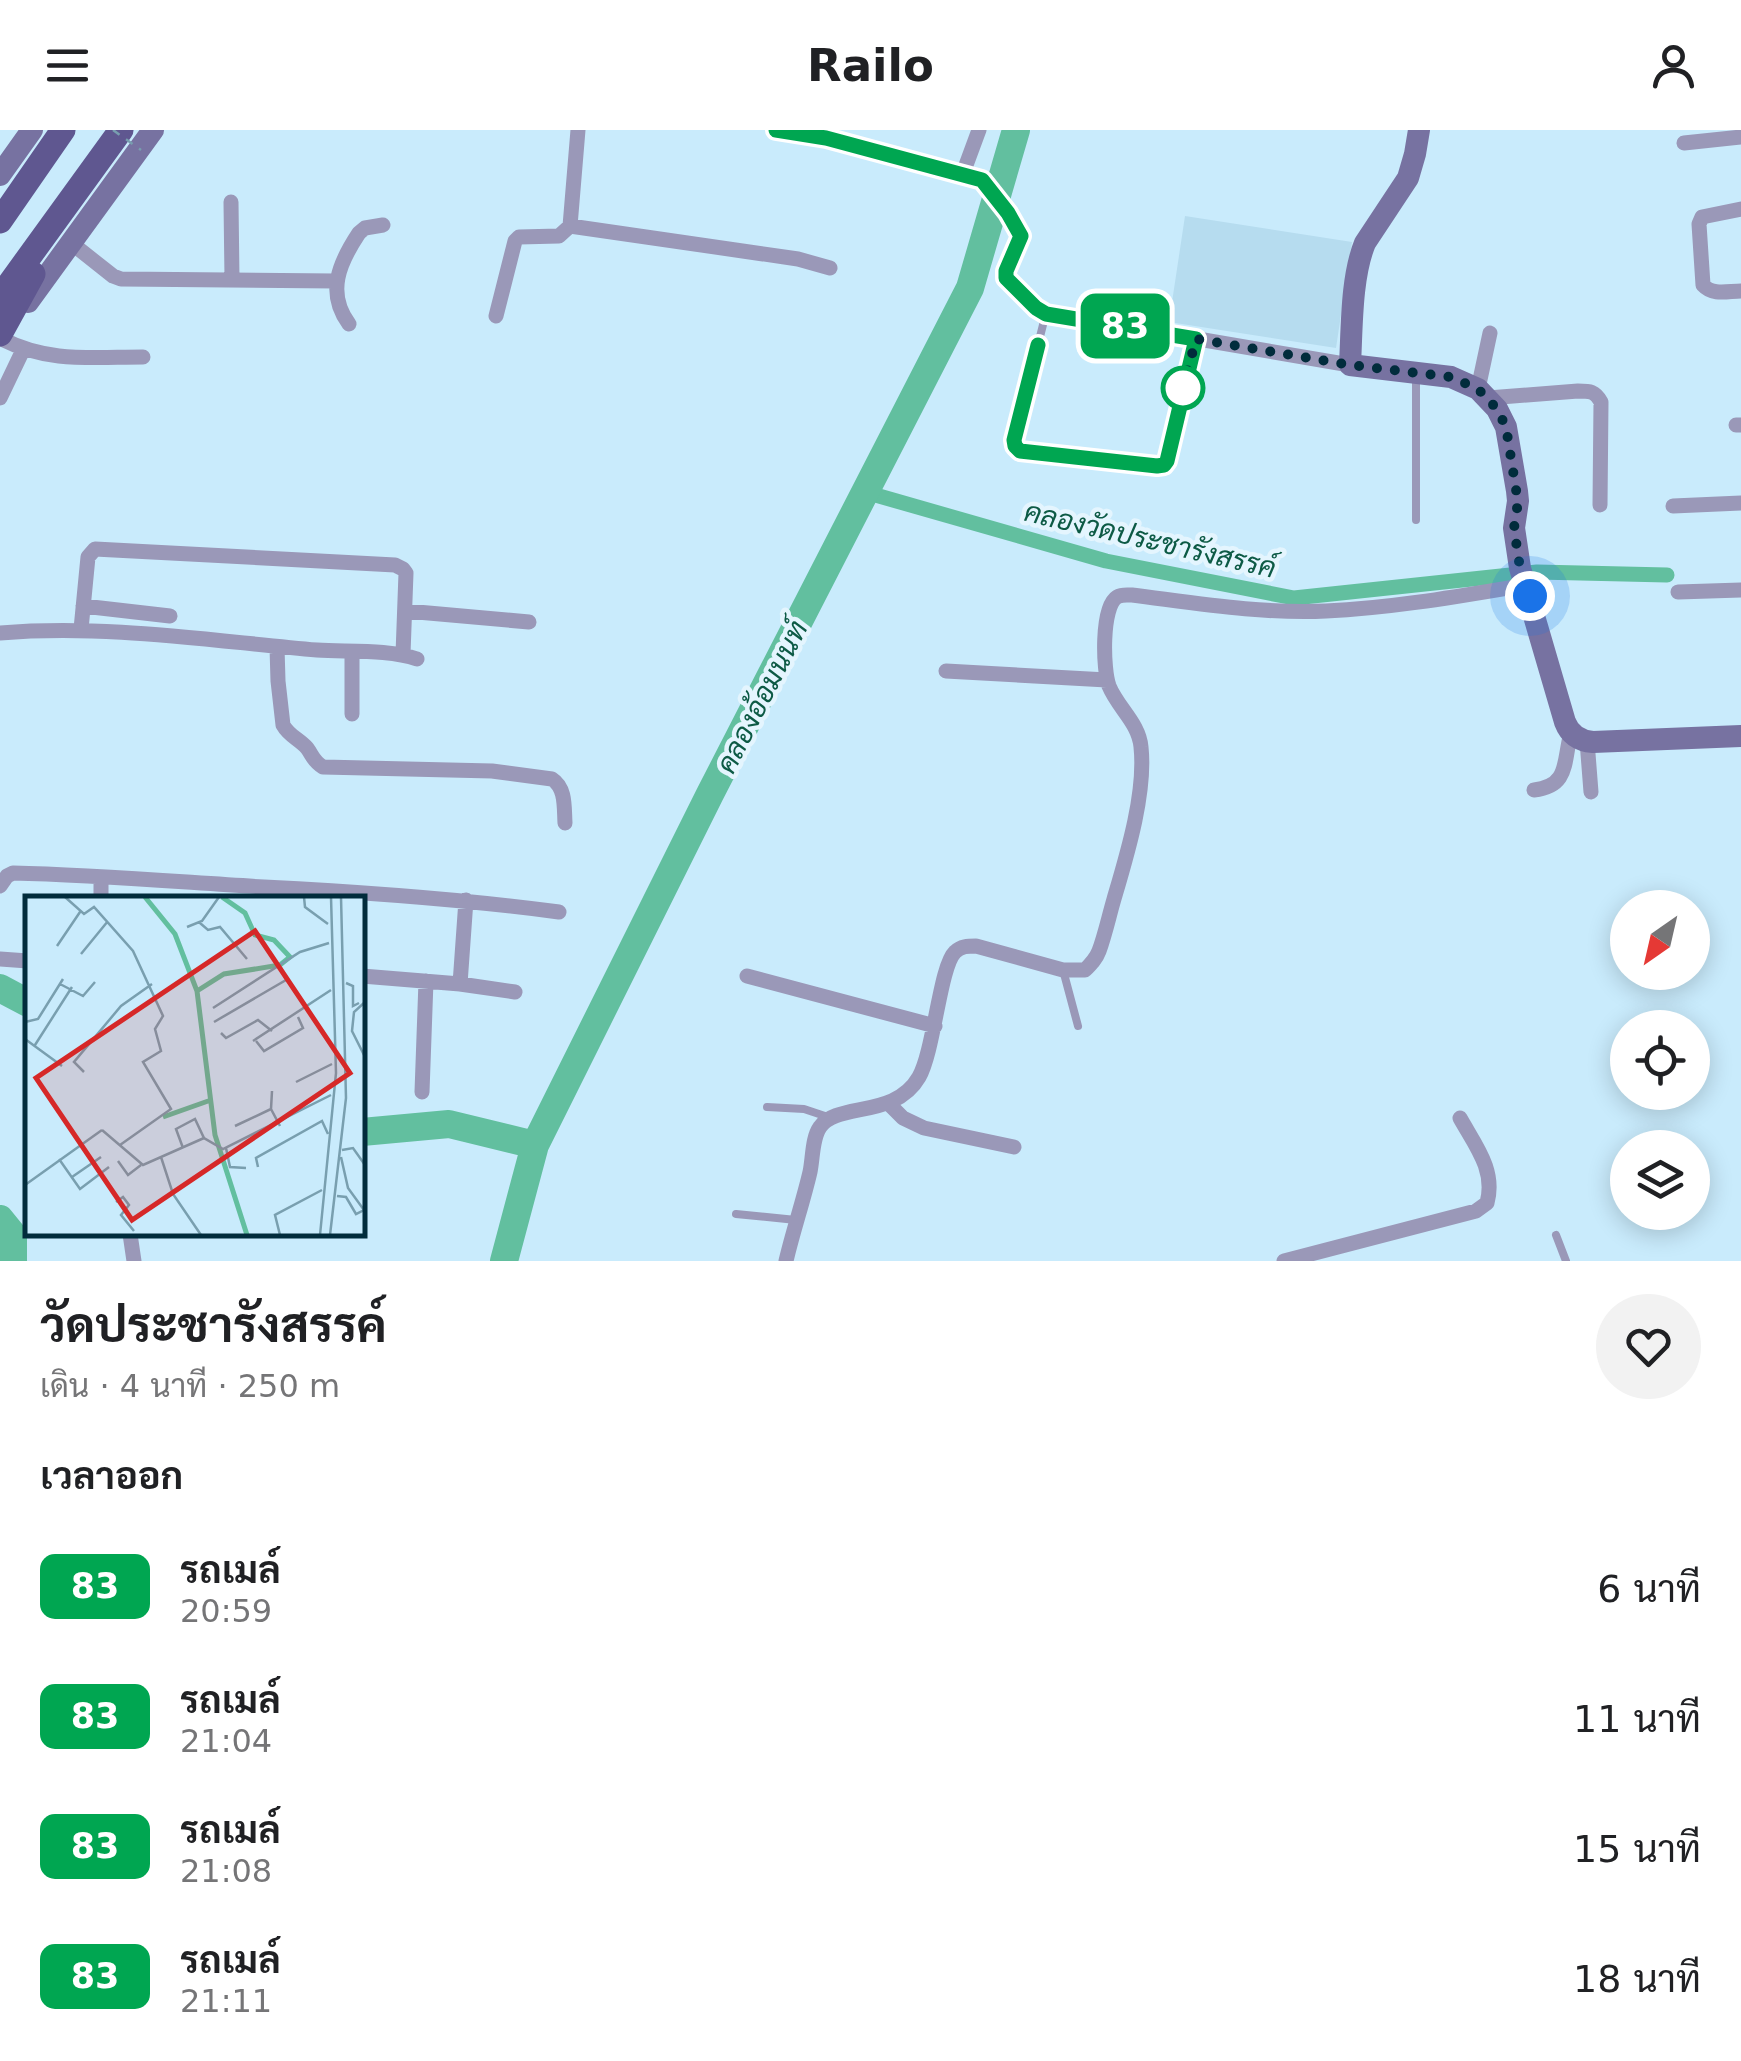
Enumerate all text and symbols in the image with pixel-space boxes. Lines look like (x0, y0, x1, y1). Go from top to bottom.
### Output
icon: menu (40, 38, 95, 93)
icon: person (1646, 38, 1701, 93)
text: Railo (807, 39, 934, 92)
line badge: 83 (1080, 294, 1170, 358)
text: 83 (1101, 306, 1149, 346)
unlabelled marker (1162, 367, 1204, 409)
water label: คลองวัดประชารังสรรค์ (1021, 492, 1283, 586)
your location (1505, 571, 1555, 621)
water label: คลองอ้อมนนท์ (707, 611, 816, 779)
north arrow (1610, 890, 1710, 990)
map controls (1610, 890, 1710, 1230)
inset map (25, 896, 365, 1236)
button: locate (1610, 1010, 1710, 1110)
button: layers (1610, 1130, 1710, 1230)
button: heart (1596, 1294, 1701, 1399)
text: วัดประชารังสรรค์ (40, 1297, 387, 1353)
text: เดิน · 4 นาที · 250 m (40, 1367, 340, 1405)
text: เวลาออก (40, 1454, 183, 1498)
text: รถเมล์ (180, 1548, 281, 1592)
text: 83 (71, 1566, 119, 1606)
text: 6 นาที (1597, 1567, 1701, 1611)
text: 20:59 (180, 1592, 272, 1630)
text: รถเมล์ (180, 1678, 281, 1722)
text: 83 (71, 1696, 119, 1736)
text: 11 นาที (1573, 1697, 1701, 1741)
text: 21:04 (180, 1722, 272, 1760)
text: รถเมล์ (180, 1808, 281, 1852)
text: 83 (71, 1826, 119, 1866)
text: 15 นาที (1573, 1827, 1701, 1871)
text: 21:08 (180, 1852, 272, 1890)
text: รถเมล์ (180, 1938, 281, 1982)
text: 83 (71, 1956, 119, 1996)
text: 18 นาที (1573, 1957, 1701, 2001)
text: 21:11 (180, 1982, 272, 2020)

